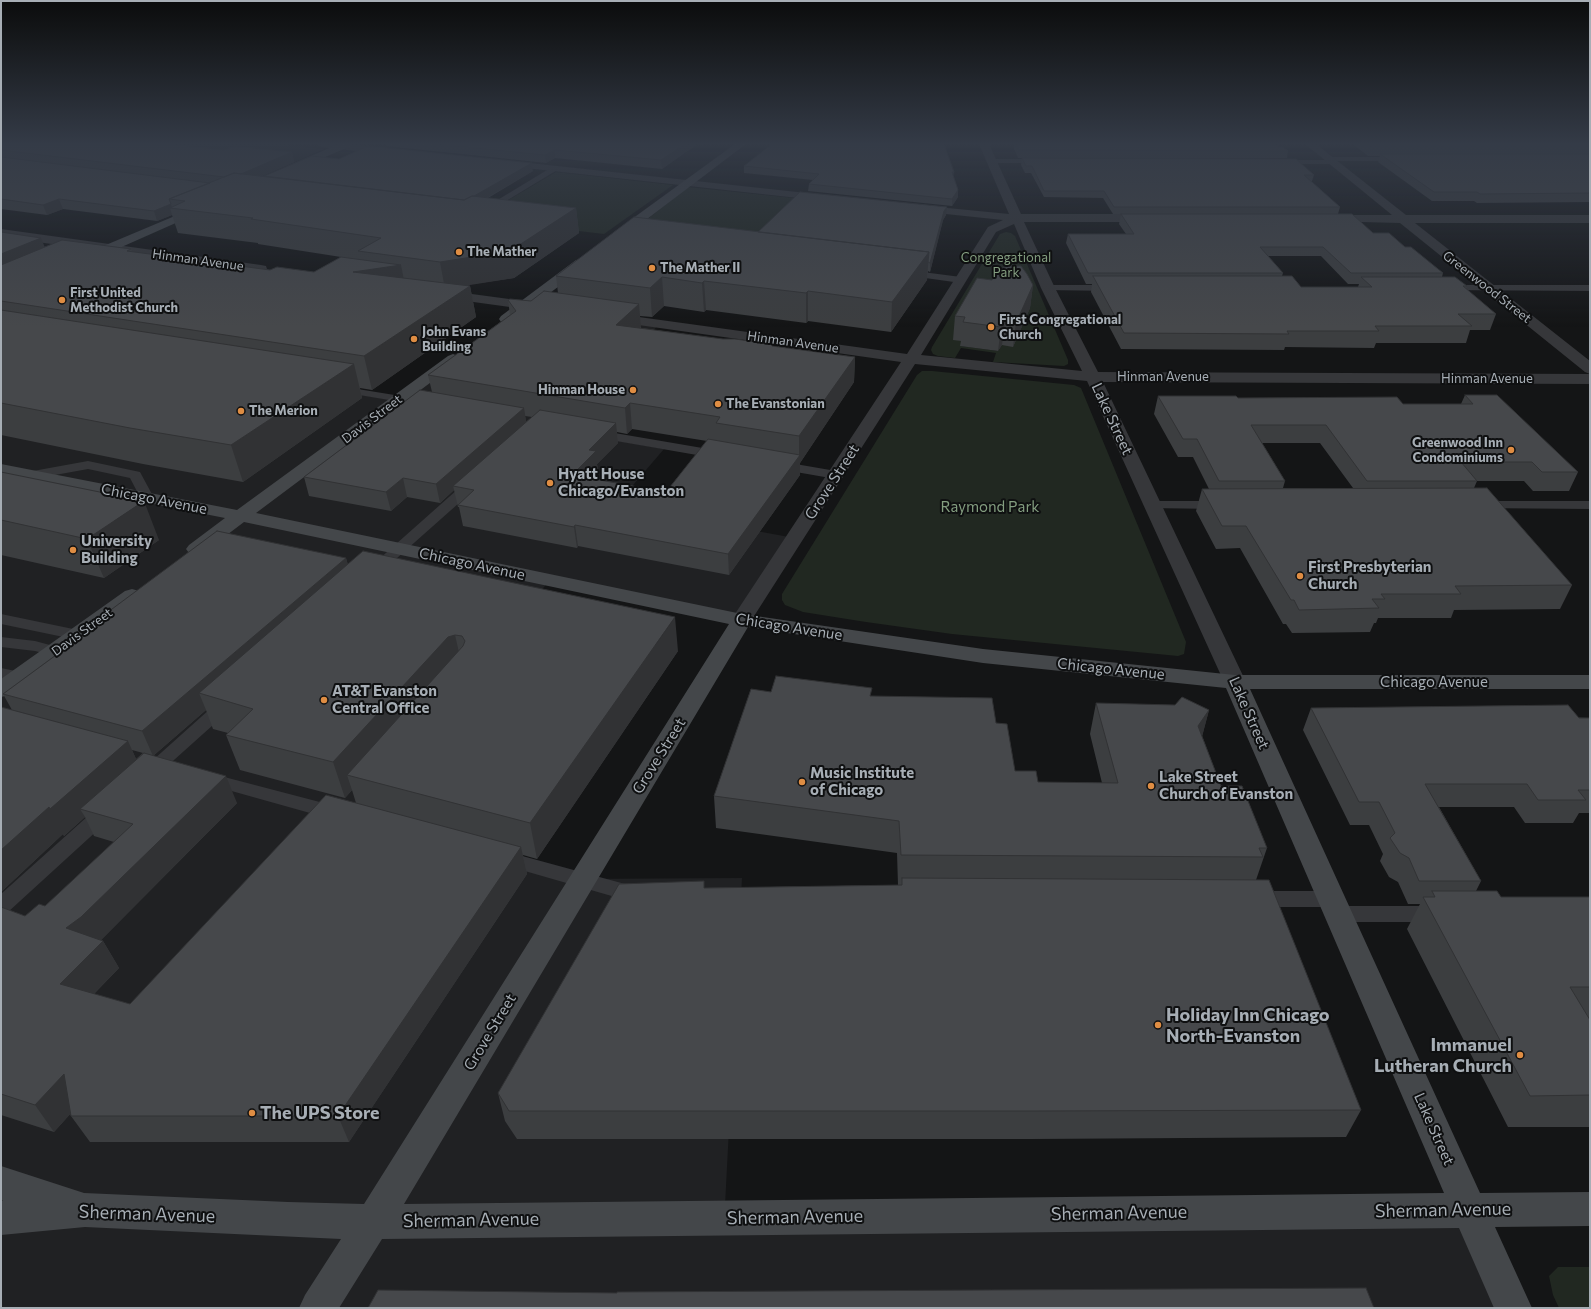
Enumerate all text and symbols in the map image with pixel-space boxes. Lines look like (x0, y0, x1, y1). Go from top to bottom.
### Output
place label: The Mather (467, 244, 537, 260)
street label: Hinman Avenue (151, 246, 245, 274)
marker: The Mather (454, 247, 464, 257)
street label: Greenwood Street (1440, 248, 1534, 326)
park label: Congregational Park (961, 250, 1051, 281)
place label: The Mather II (660, 260, 740, 276)
marker: The Mather II (647, 263, 657, 273)
place label: First United Methodist Church (70, 285, 178, 316)
marker: First United Methodist Church (57, 295, 67, 305)
place label: First Congregational Church (999, 312, 1121, 343)
marker: First Congregational Church (986, 322, 996, 332)
place label: John Evans Building (422, 324, 486, 355)
street label: Hinman Avenue (746, 328, 840, 356)
marker: John Evans Building (409, 334, 419, 344)
street label: Hinman Avenue (1117, 369, 1209, 385)
street label: Hinman Avenue (1441, 371, 1533, 387)
street label: Lake Street (1087, 380, 1137, 458)
place label: Hinman House (538, 382, 625, 398)
marker: Hinman House (628, 385, 638, 395)
street label: Davis Street (339, 391, 405, 447)
place label: The Evanstonian (726, 396, 825, 412)
marker: The Evanstonian (713, 399, 723, 409)
place label: The Merion (249, 403, 318, 419)
marker: The Merion (236, 406, 246, 416)
place label: Greenwood Inn Condominiums (1412, 435, 1503, 466)
street label: Grove Street (801, 441, 863, 523)
marker: Greenwood Inn Condominiums (1506, 445, 1516, 455)
place label: Hyatt House Chicago/Evanston (558, 465, 684, 500)
marker: Hyatt House Chicago/Evanston (545, 478, 555, 488)
street label: Chicago Avenue (99, 480, 209, 518)
park label: Raymond Park (940, 498, 1040, 516)
place label: University Building (81, 532, 152, 567)
street label: Chicago Avenue (417, 544, 527, 584)
marker: University Building (68, 545, 78, 555)
place label: First Presbyterian Church (1308, 558, 1432, 593)
marker: First Presbyterian Church (1295, 571, 1305, 581)
street label: Davis Street (49, 605, 115, 659)
street label: Chicago Avenue (734, 610, 844, 644)
street label: Chicago Avenue (1056, 654, 1166, 684)
street label: Chicago Avenue (1380, 673, 1488, 691)
street label: Lake Street (1225, 674, 1273, 752)
place label: AT&T Evanston Central Office (332, 682, 437, 717)
marker: AT&T Evanston Central Office (319, 695, 329, 705)
street label: Grove Street (629, 715, 689, 797)
place label: Music Institute of Chicago (810, 764, 914, 799)
place label: Lake Street Church of Evanston (1159, 768, 1293, 803)
marker: Music Institute of Chicago (797, 777, 807, 787)
marker: Lake Street Church of Evanston (1146, 781, 1156, 791)
street label: Grove Street (460, 990, 520, 1074)
place label: Holiday Inn Chicago North-Evanston (1166, 1004, 1330, 1046)
marker: Holiday Inn Chicago North-Evanston (1153, 1020, 1163, 1030)
place label: Immanuel Lutheran Church (1374, 1034, 1512, 1076)
marker: Immanuel Lutheran Church (1515, 1050, 1525, 1060)
street label: Lake Street (1410, 1090, 1458, 1168)
place label: The UPS Store (260, 1102, 380, 1124)
marker: The UPS Store (247, 1108, 257, 1118)
street label: Sherman Avenue (1375, 1198, 1511, 1222)
street label: Sherman Avenue (78, 1201, 216, 1227)
street label: Sherman Avenue (1051, 1201, 1187, 1225)
street label: Sherman Avenue (727, 1205, 863, 1229)
street label: Sherman Avenue (403, 1208, 539, 1232)

